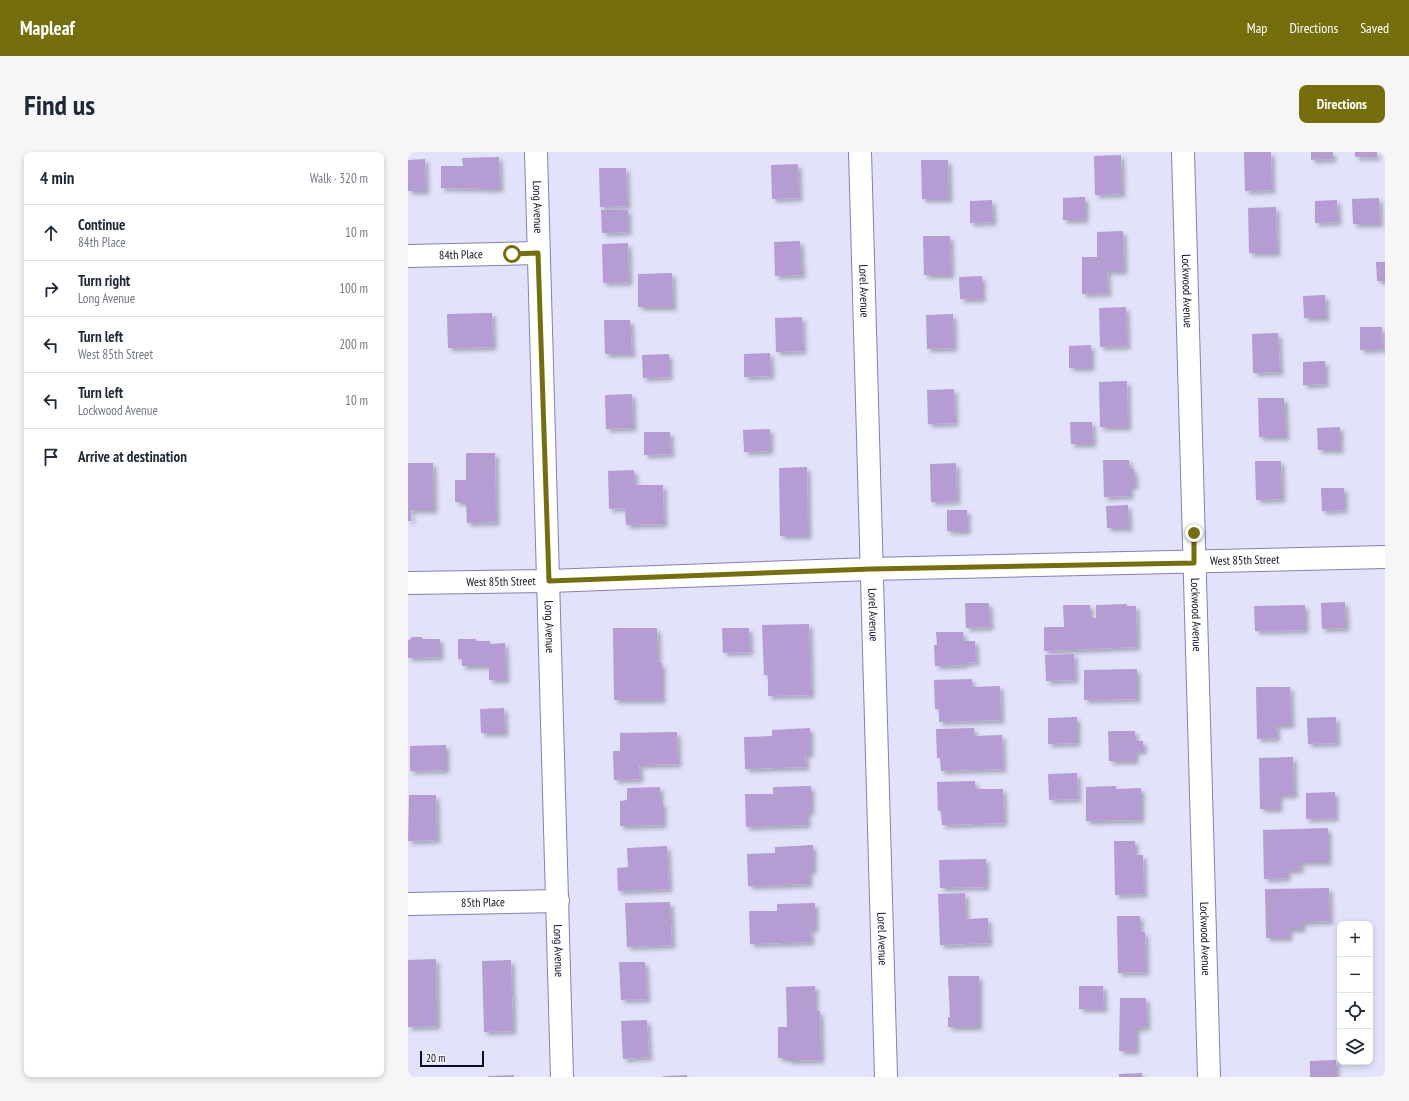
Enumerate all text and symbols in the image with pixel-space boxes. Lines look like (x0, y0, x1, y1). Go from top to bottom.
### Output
text: Mapleaf (20, 16, 75, 40)
text: Map (1247, 19, 1267, 37)
text: Directions (1289, 19, 1338, 37)
text: Saved (1360, 19, 1389, 37)
button: Directions (1299, 85, 1385, 123)
text: Find us (24, 86, 95, 123)
text: 4 min (40, 167, 74, 189)
text: Walk · 320 m (310, 170, 368, 187)
street label: Long Avenue (530, 180, 546, 234)
text: Continue (78, 215, 125, 234)
icon: ahead (40, 222, 62, 244)
text: 10 m (345, 224, 368, 241)
text: 84th Place (78, 234, 126, 251)
route start (503, 245, 521, 263)
street label: 84th Place (439, 246, 483, 262)
street label: Lockwood Avenue (1179, 254, 1196, 328)
street label: Lorel Avenue (856, 264, 873, 318)
text: Turn right (78, 271, 130, 290)
icon: right (40, 278, 62, 300)
text: 100 m (339, 280, 368, 297)
text: Long Avenue (78, 290, 135, 307)
text: Turn left (78, 327, 123, 346)
icon: left (40, 334, 62, 356)
text: 200 m (339, 336, 368, 353)
text: West 85th Street (78, 346, 153, 363)
text: Turn left (78, 383, 123, 402)
icon: left (40, 390, 62, 412)
text: 10 m (345, 392, 368, 409)
text: Lockwood Avenue (78, 402, 158, 419)
icon: arrive (40, 446, 62, 468)
text: Arrive at destination (78, 447, 187, 466)
route end (1185, 524, 1203, 542)
street label: West 85th Street (1210, 551, 1280, 568)
street label: West 85th Street (466, 573, 536, 589)
street label: Lockwood Avenue (1188, 578, 1205, 652)
street label: Lorel Avenue (865, 588, 882, 642)
street label: Long Avenue (542, 600, 558, 653)
street label: 85th Place (461, 894, 505, 910)
street label: Lockwood Avenue (1197, 902, 1214, 976)
street label: Lorel Avenue (874, 912, 891, 966)
map controls (1337, 921, 1373, 1065)
button: + (1337, 921, 1373, 957)
street label: Long Avenue (551, 924, 567, 977)
button: − (1337, 957, 1373, 993)
button: locate (1337, 993, 1373, 1029)
button: layers (1337, 1029, 1373, 1065)
scale bar (420, 1049, 484, 1068)
text: 20 m (426, 1051, 445, 1065)

